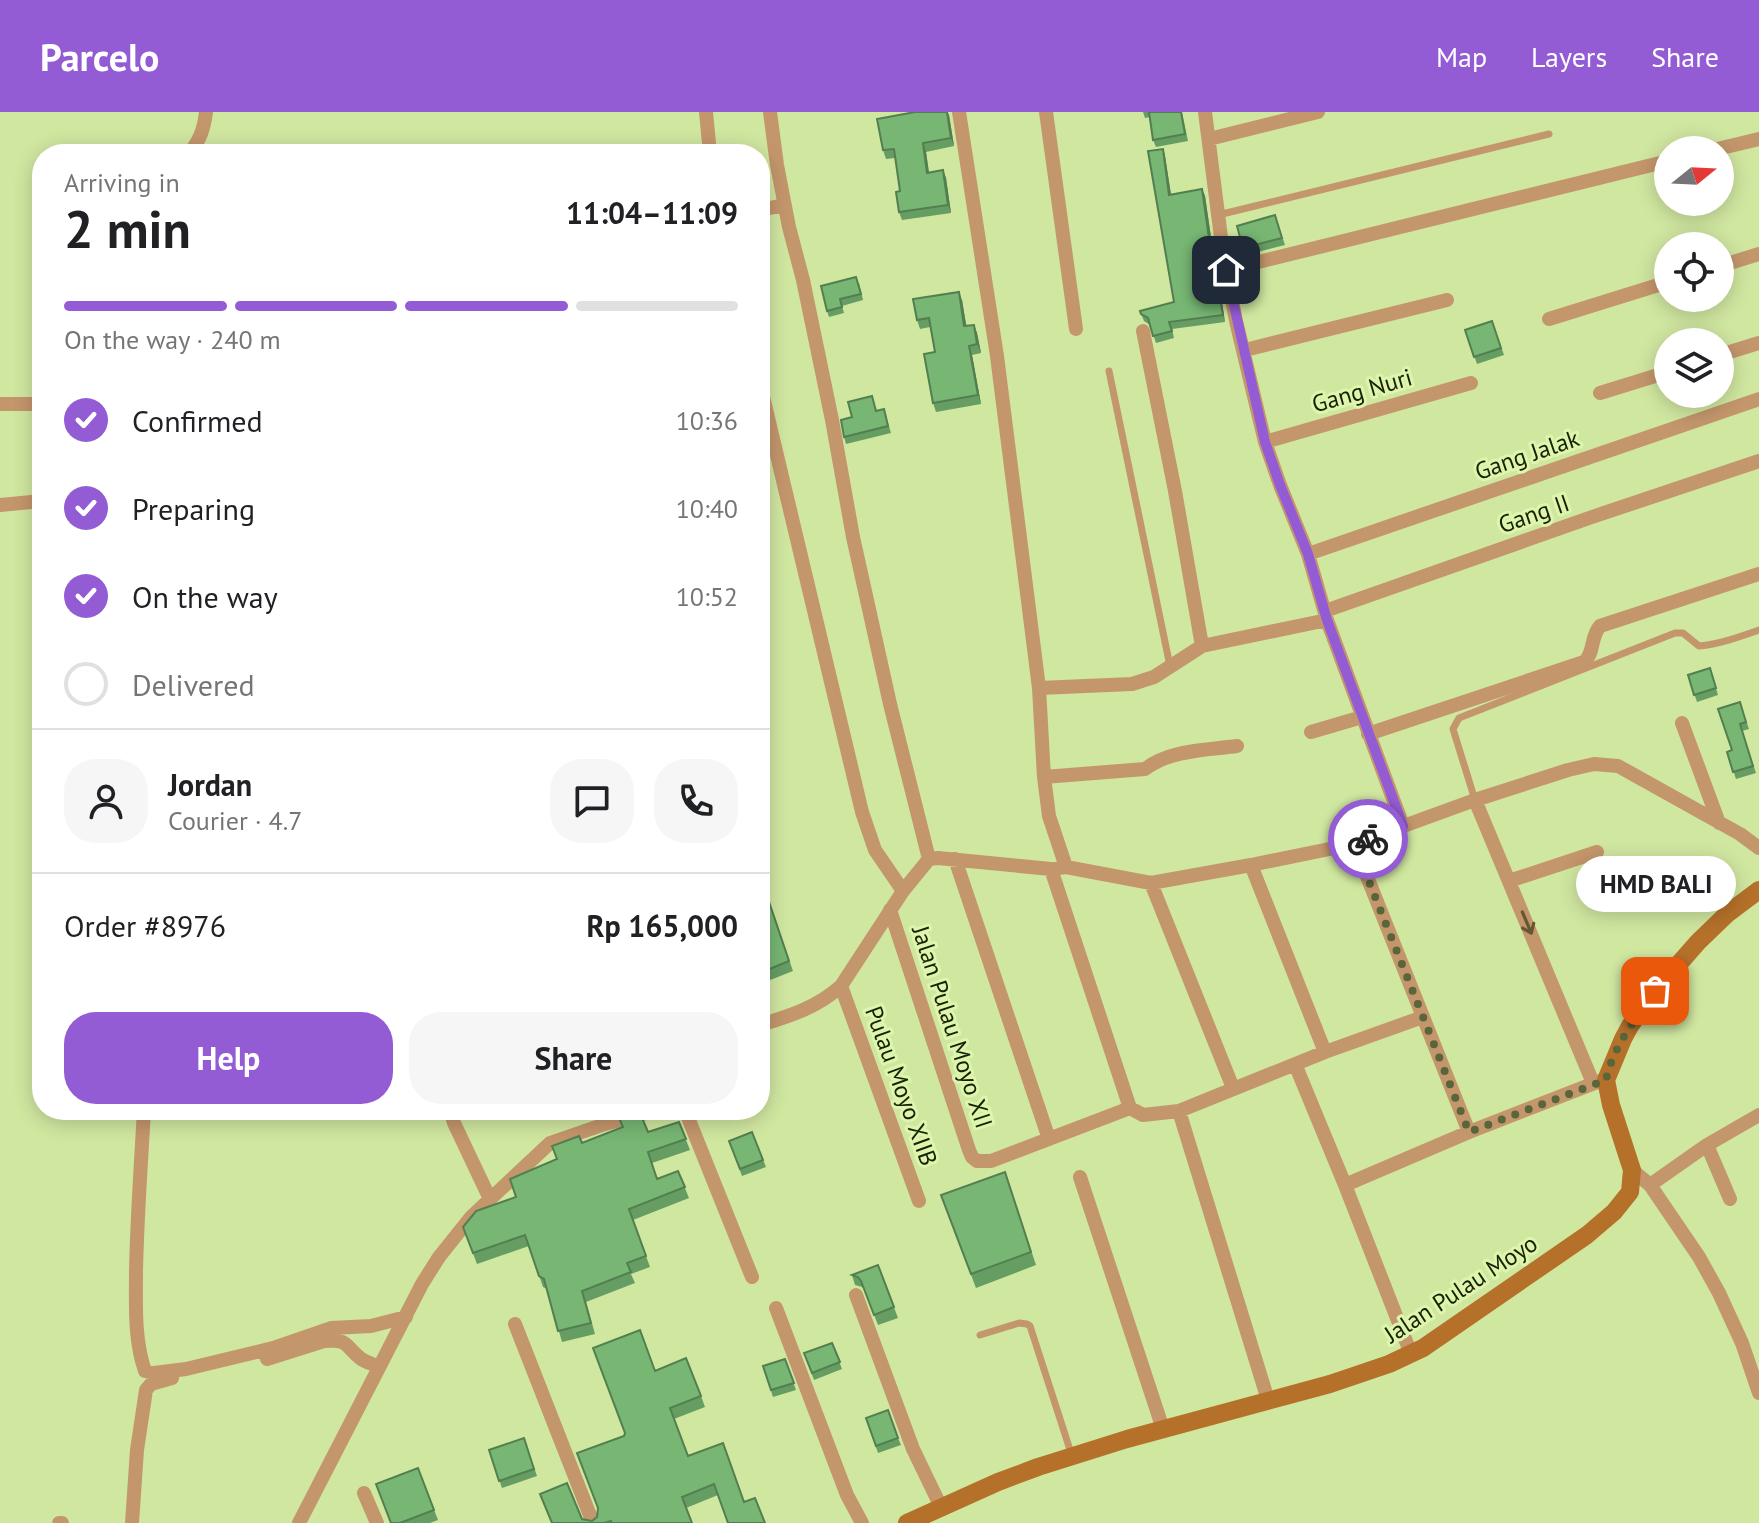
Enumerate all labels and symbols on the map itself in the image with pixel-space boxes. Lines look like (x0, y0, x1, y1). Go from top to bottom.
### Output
north arrow (1654, 136, 1734, 216)
pin (1192, 236, 1260, 304)
street label: Gang Nuri (1308, 361, 1415, 420)
street label: Gang Jalak (1471, 422, 1584, 487)
street label: Gang II (1494, 487, 1573, 540)
courier (1328, 799, 1408, 879)
callout: HMD BALI (1575, 855, 1735, 911)
one-way arrow (1520, 910, 1535, 935)
street label: Jalan Pulau Moyo XII (905, 921, 1000, 1132)
pin (1621, 957, 1689, 1025)
street label: Pulau Moyo XIIB (858, 1002, 945, 1170)
street label: Jalan Pulau Moyo (1377, 1228, 1543, 1350)

